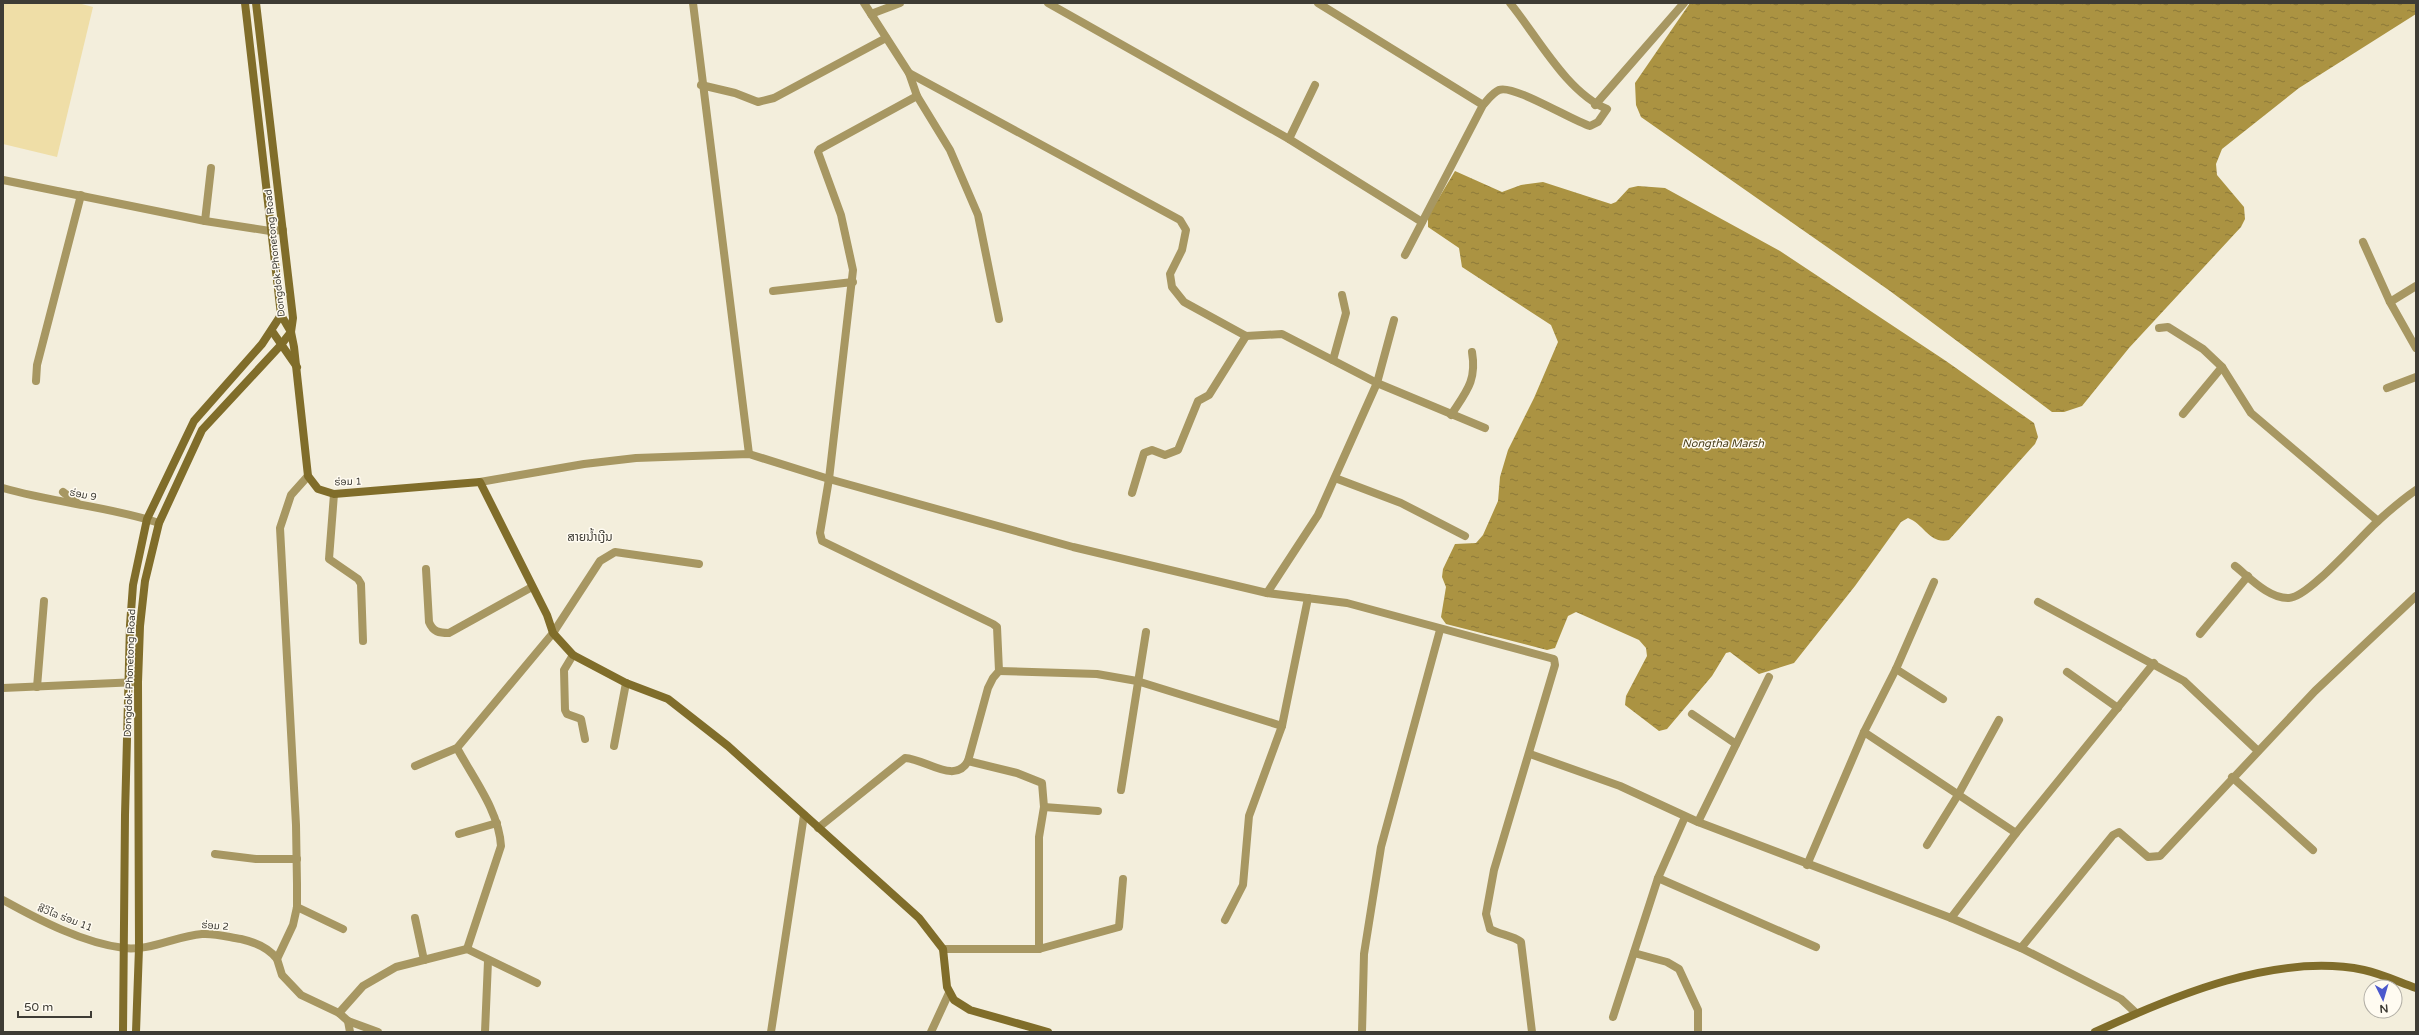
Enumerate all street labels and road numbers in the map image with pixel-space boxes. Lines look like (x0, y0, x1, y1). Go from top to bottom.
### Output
street label: Dongdok-Phonetong Road (262, 189, 288, 317)
street label: ຮ່ອມ 1 (334, 476, 362, 488)
street label: ຮ່ອມ 9 (68, 486, 98, 504)
street label: Dongdok-Phonetong Road (122, 609, 138, 737)
street label: ສີວິໄລ ຮ່ອມ 11 (36, 901, 95, 934)
street label: ຮ່ອມ 2 (201, 919, 229, 933)

